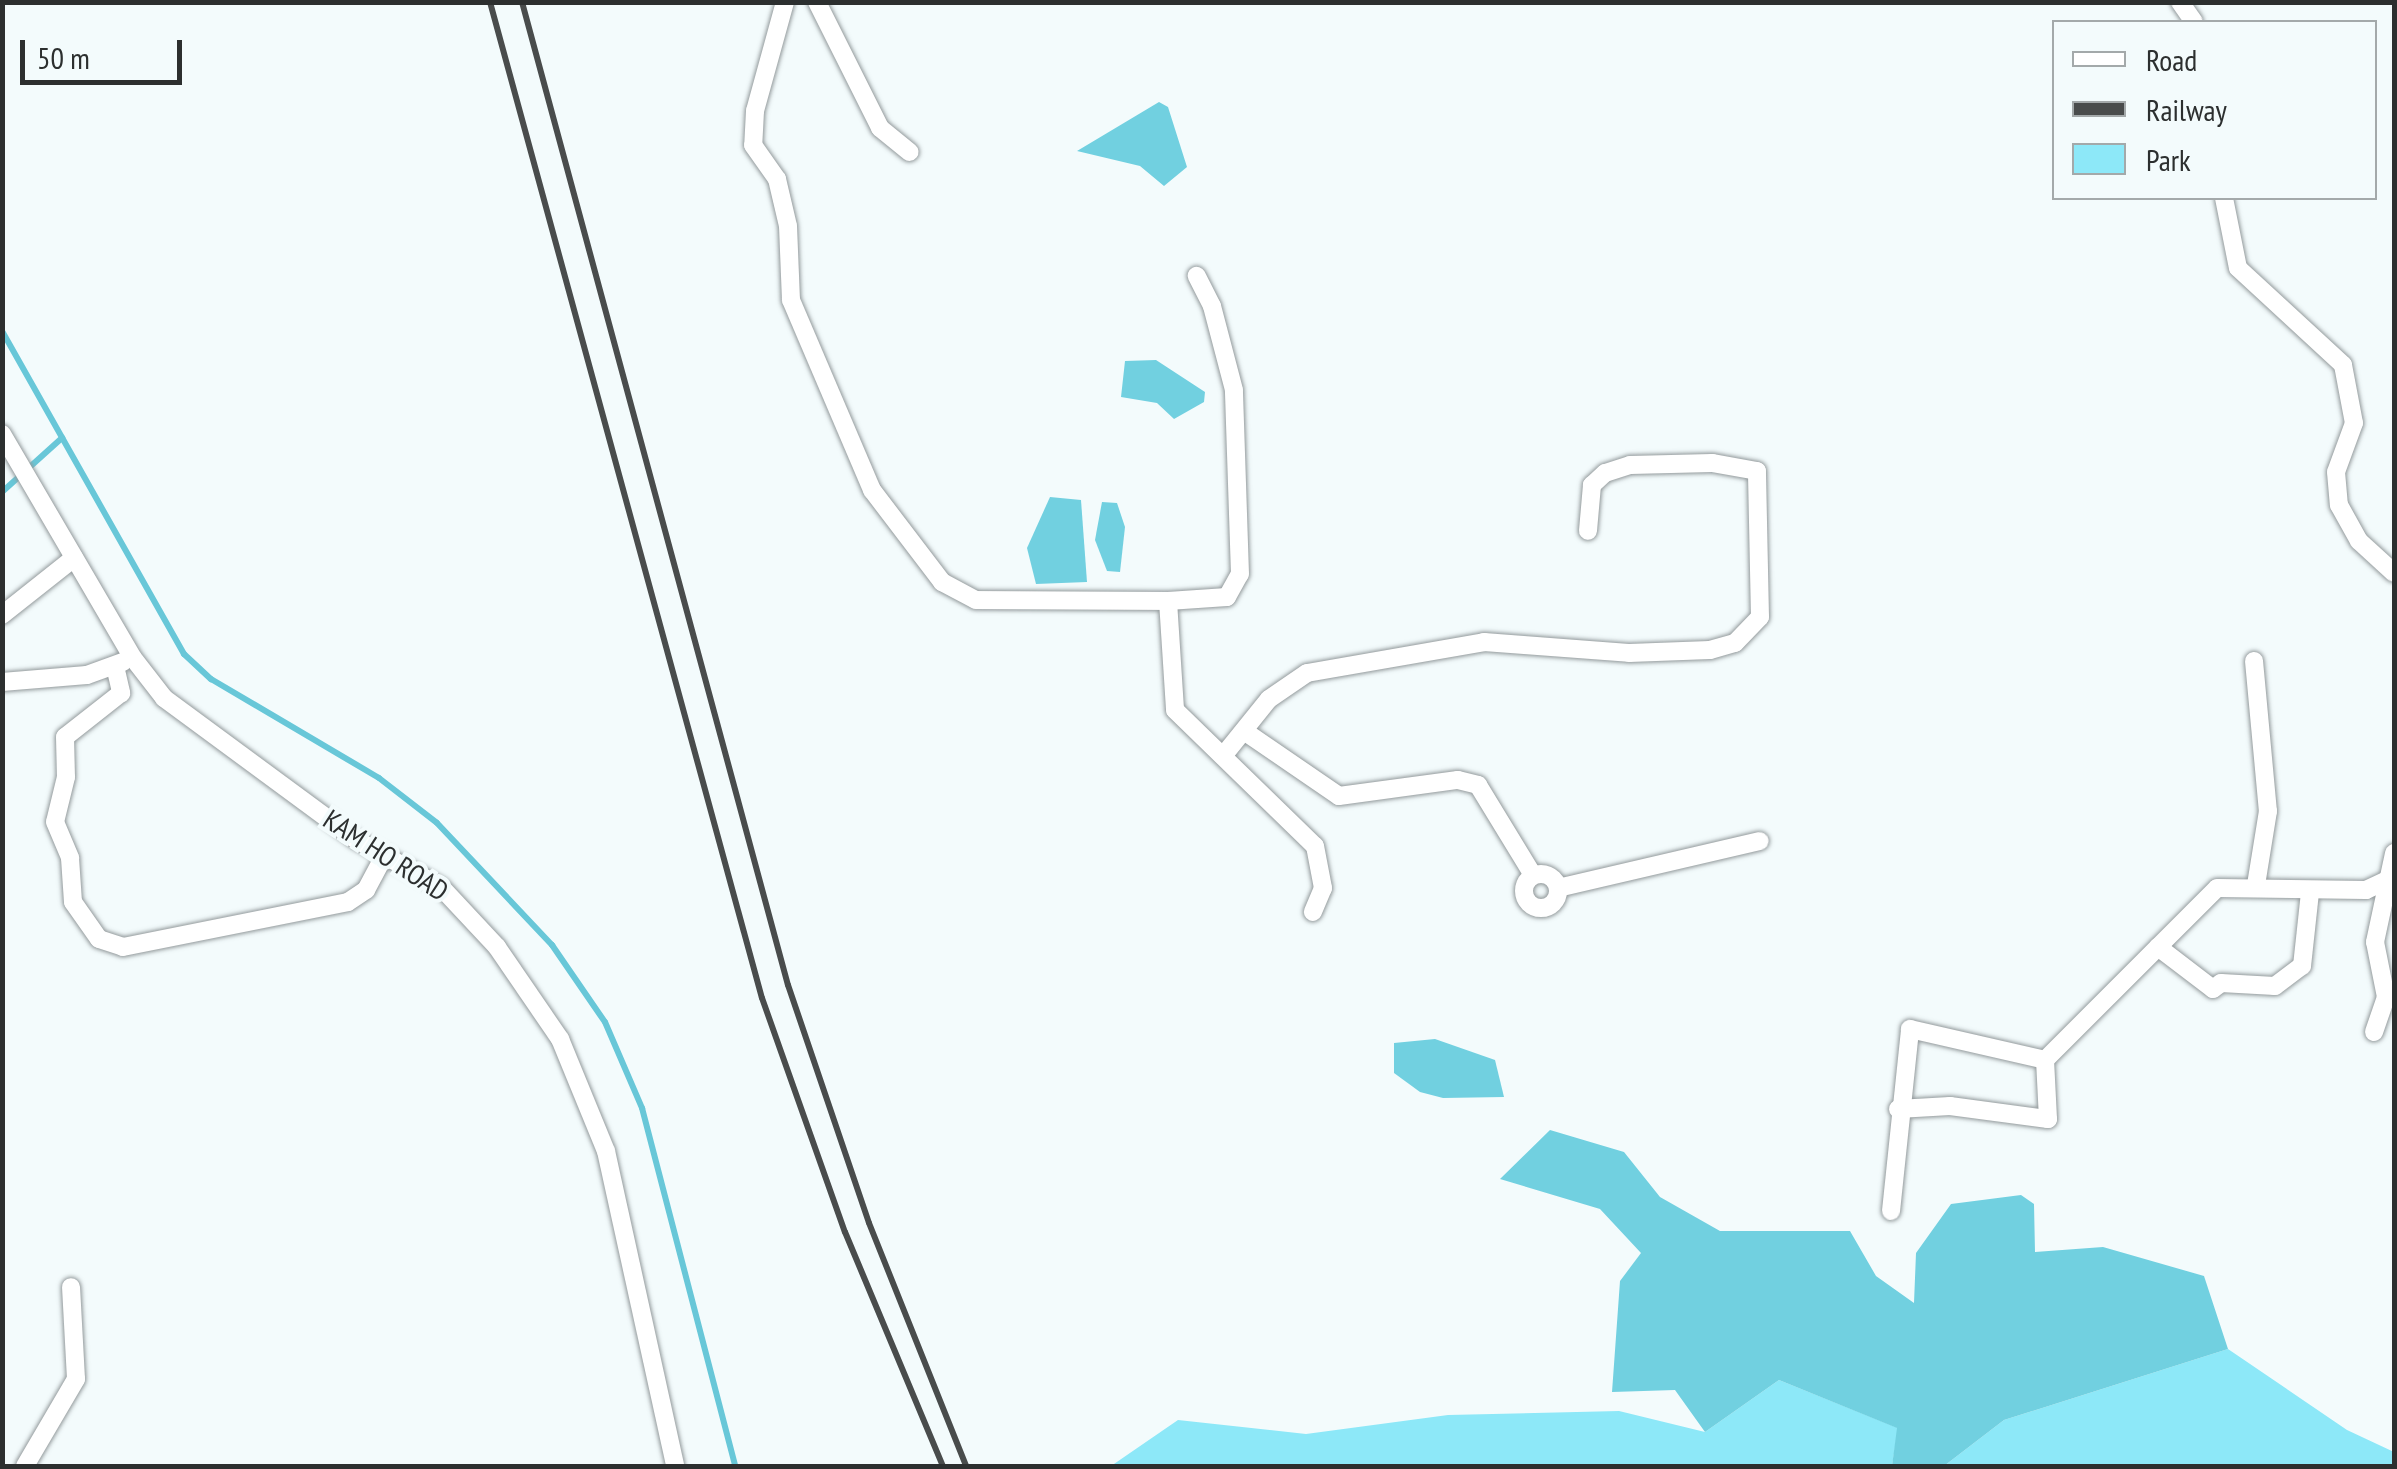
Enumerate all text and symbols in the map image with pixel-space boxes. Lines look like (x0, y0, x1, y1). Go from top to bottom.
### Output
scale bar (25, 20, 188, 82)
legend (2052, 20, 2377, 200)
text: 50 m (37, 38, 90, 77)
text: Road (2146, 40, 2197, 79)
text: Railway (2146, 90, 2227, 129)
text: Park (2146, 140, 2191, 179)
street label: KAM HO ROAD (317, 802, 455, 908)

